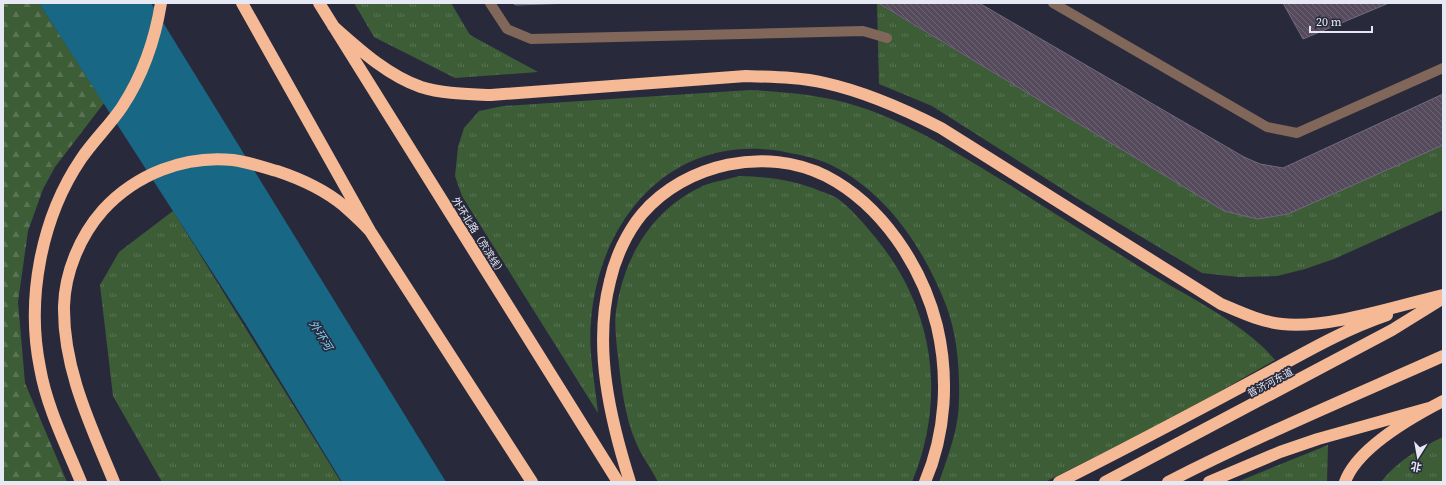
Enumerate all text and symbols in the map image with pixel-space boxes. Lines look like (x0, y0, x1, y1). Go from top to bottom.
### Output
scale bar (1310, 8, 1372, 34)
text: 20 m (1316, 14, 1342, 30)
street label: 外环北路（京滨线） (449, 195, 508, 278)
water label: 外环河 (305, 317, 337, 355)
street label: 普济河东道 (1245, 365, 1295, 400)
north arrow (1398, 437, 1438, 477)
text: 北 (1409, 458, 1423, 475)

